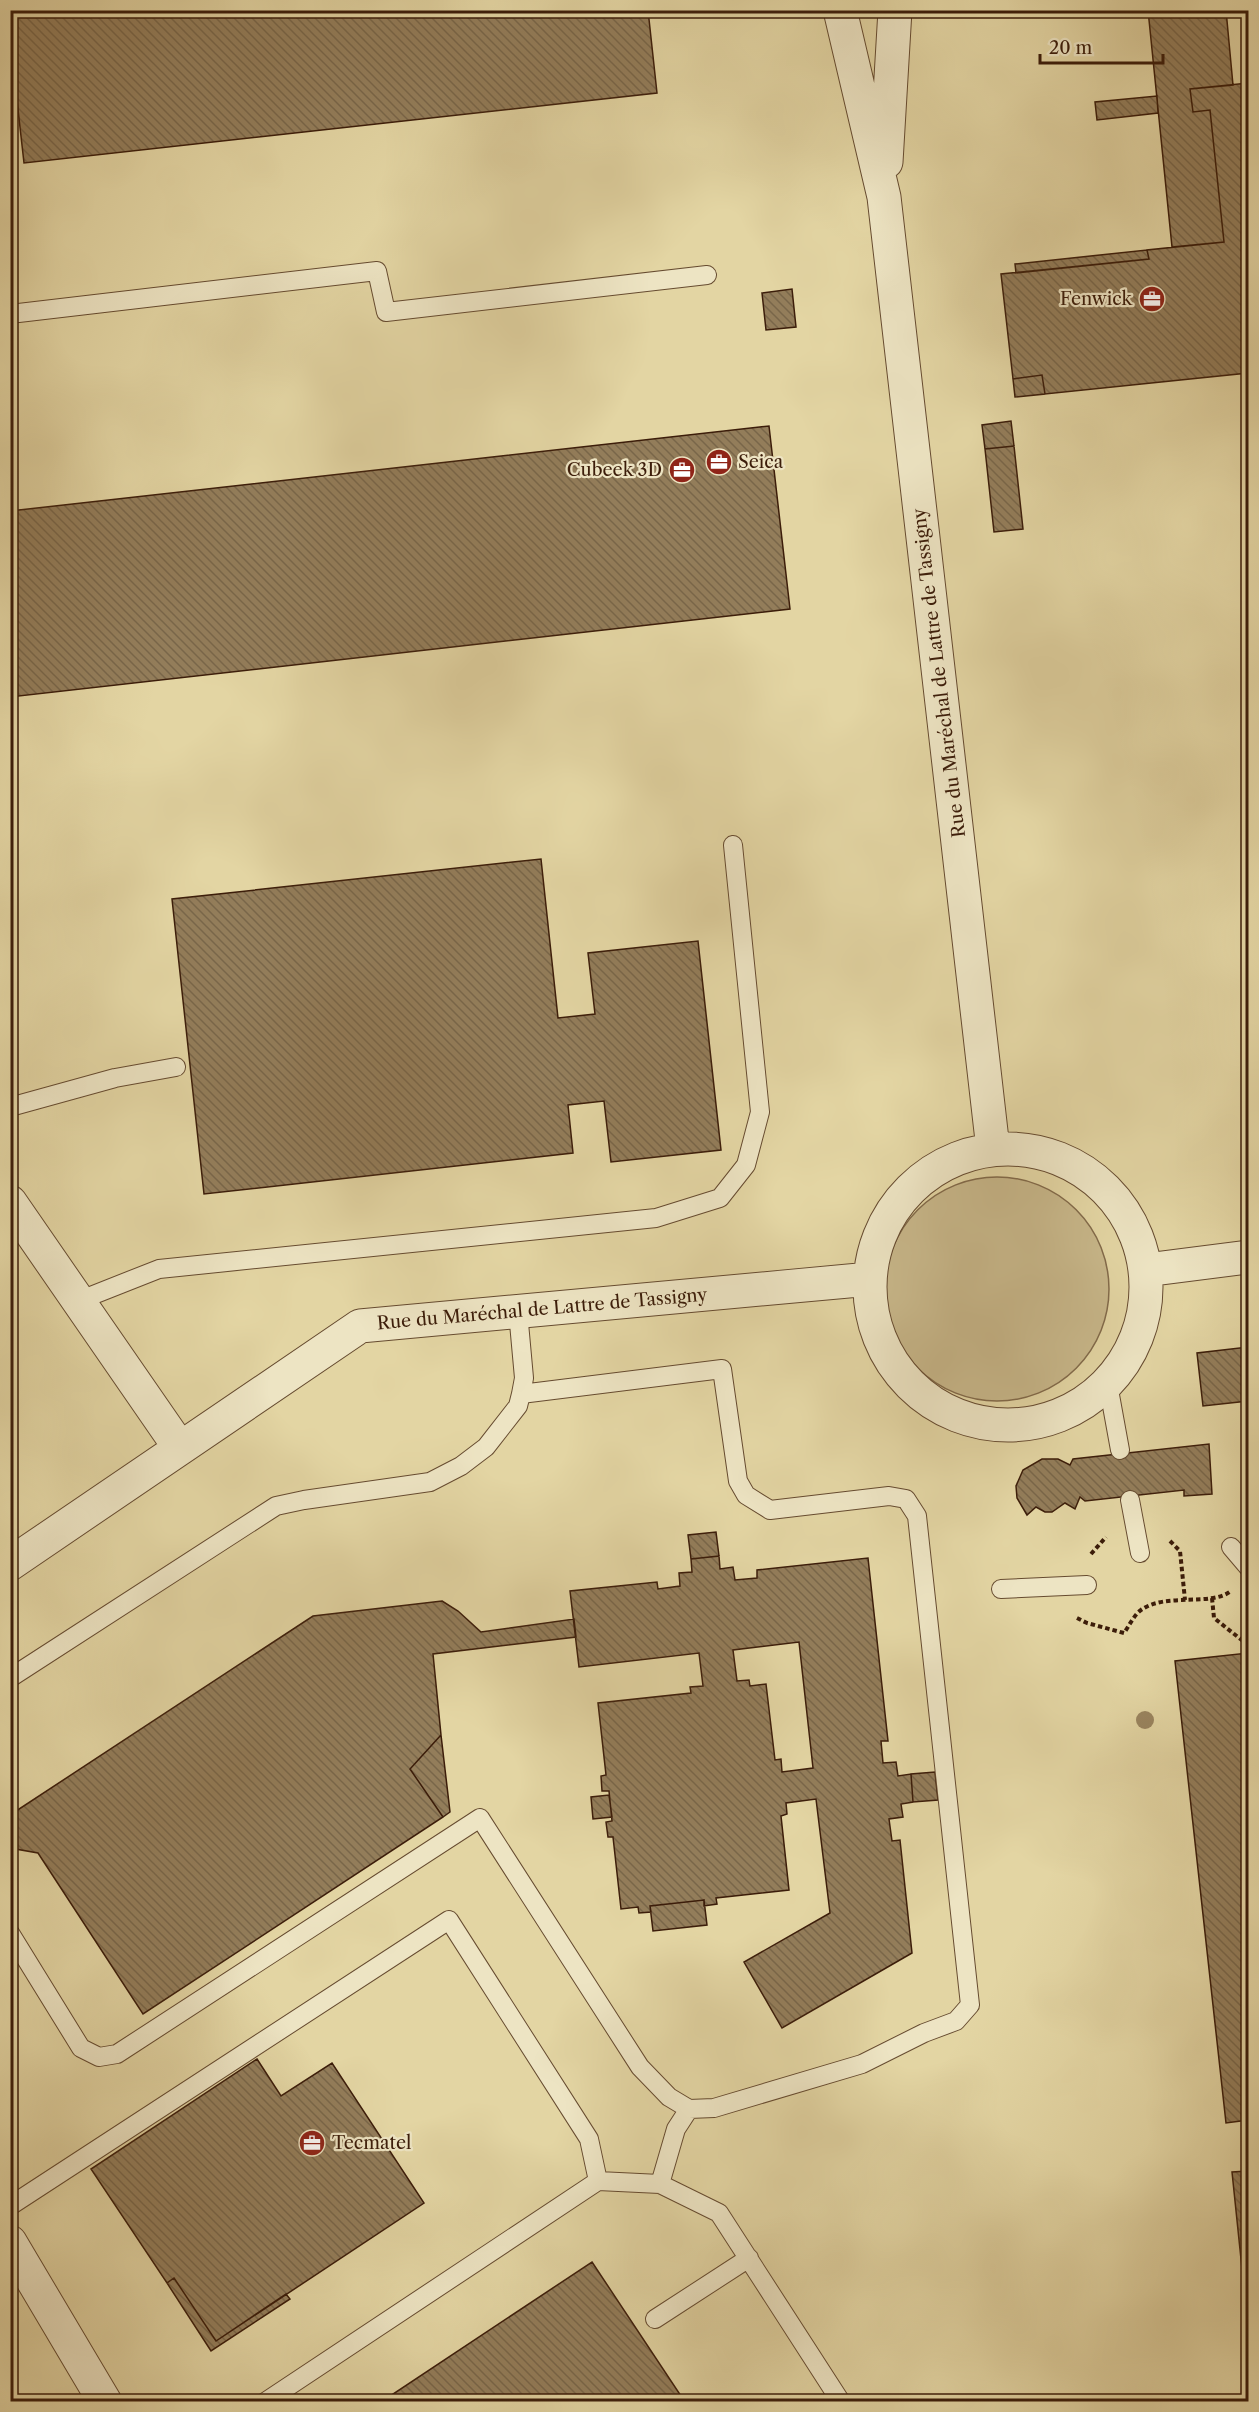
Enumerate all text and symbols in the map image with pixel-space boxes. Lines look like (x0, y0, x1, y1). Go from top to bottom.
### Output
scale bar (1040, 27, 1163, 65)
text: 20 m (1049, 37, 1093, 59)
office icon: Fenwick (1137, 284, 1167, 314)
place label: Fenwick (1060, 288, 1134, 310)
office icon: Seica (704, 447, 734, 477)
place label: Seica (738, 451, 784, 473)
office icon: Cubeek 3D (667, 455, 697, 485)
place label: Cubeek 3D (567, 459, 662, 481)
street label: Rue du Maréchal de Lattre de Tassigny (908, 506, 970, 839)
street label: Rue du Maréchal de Lattre de Tassigny (376, 1284, 709, 1334)
office icon: Tecmatel (297, 2128, 327, 2158)
place label: Tecmatel (332, 2132, 411, 2154)

